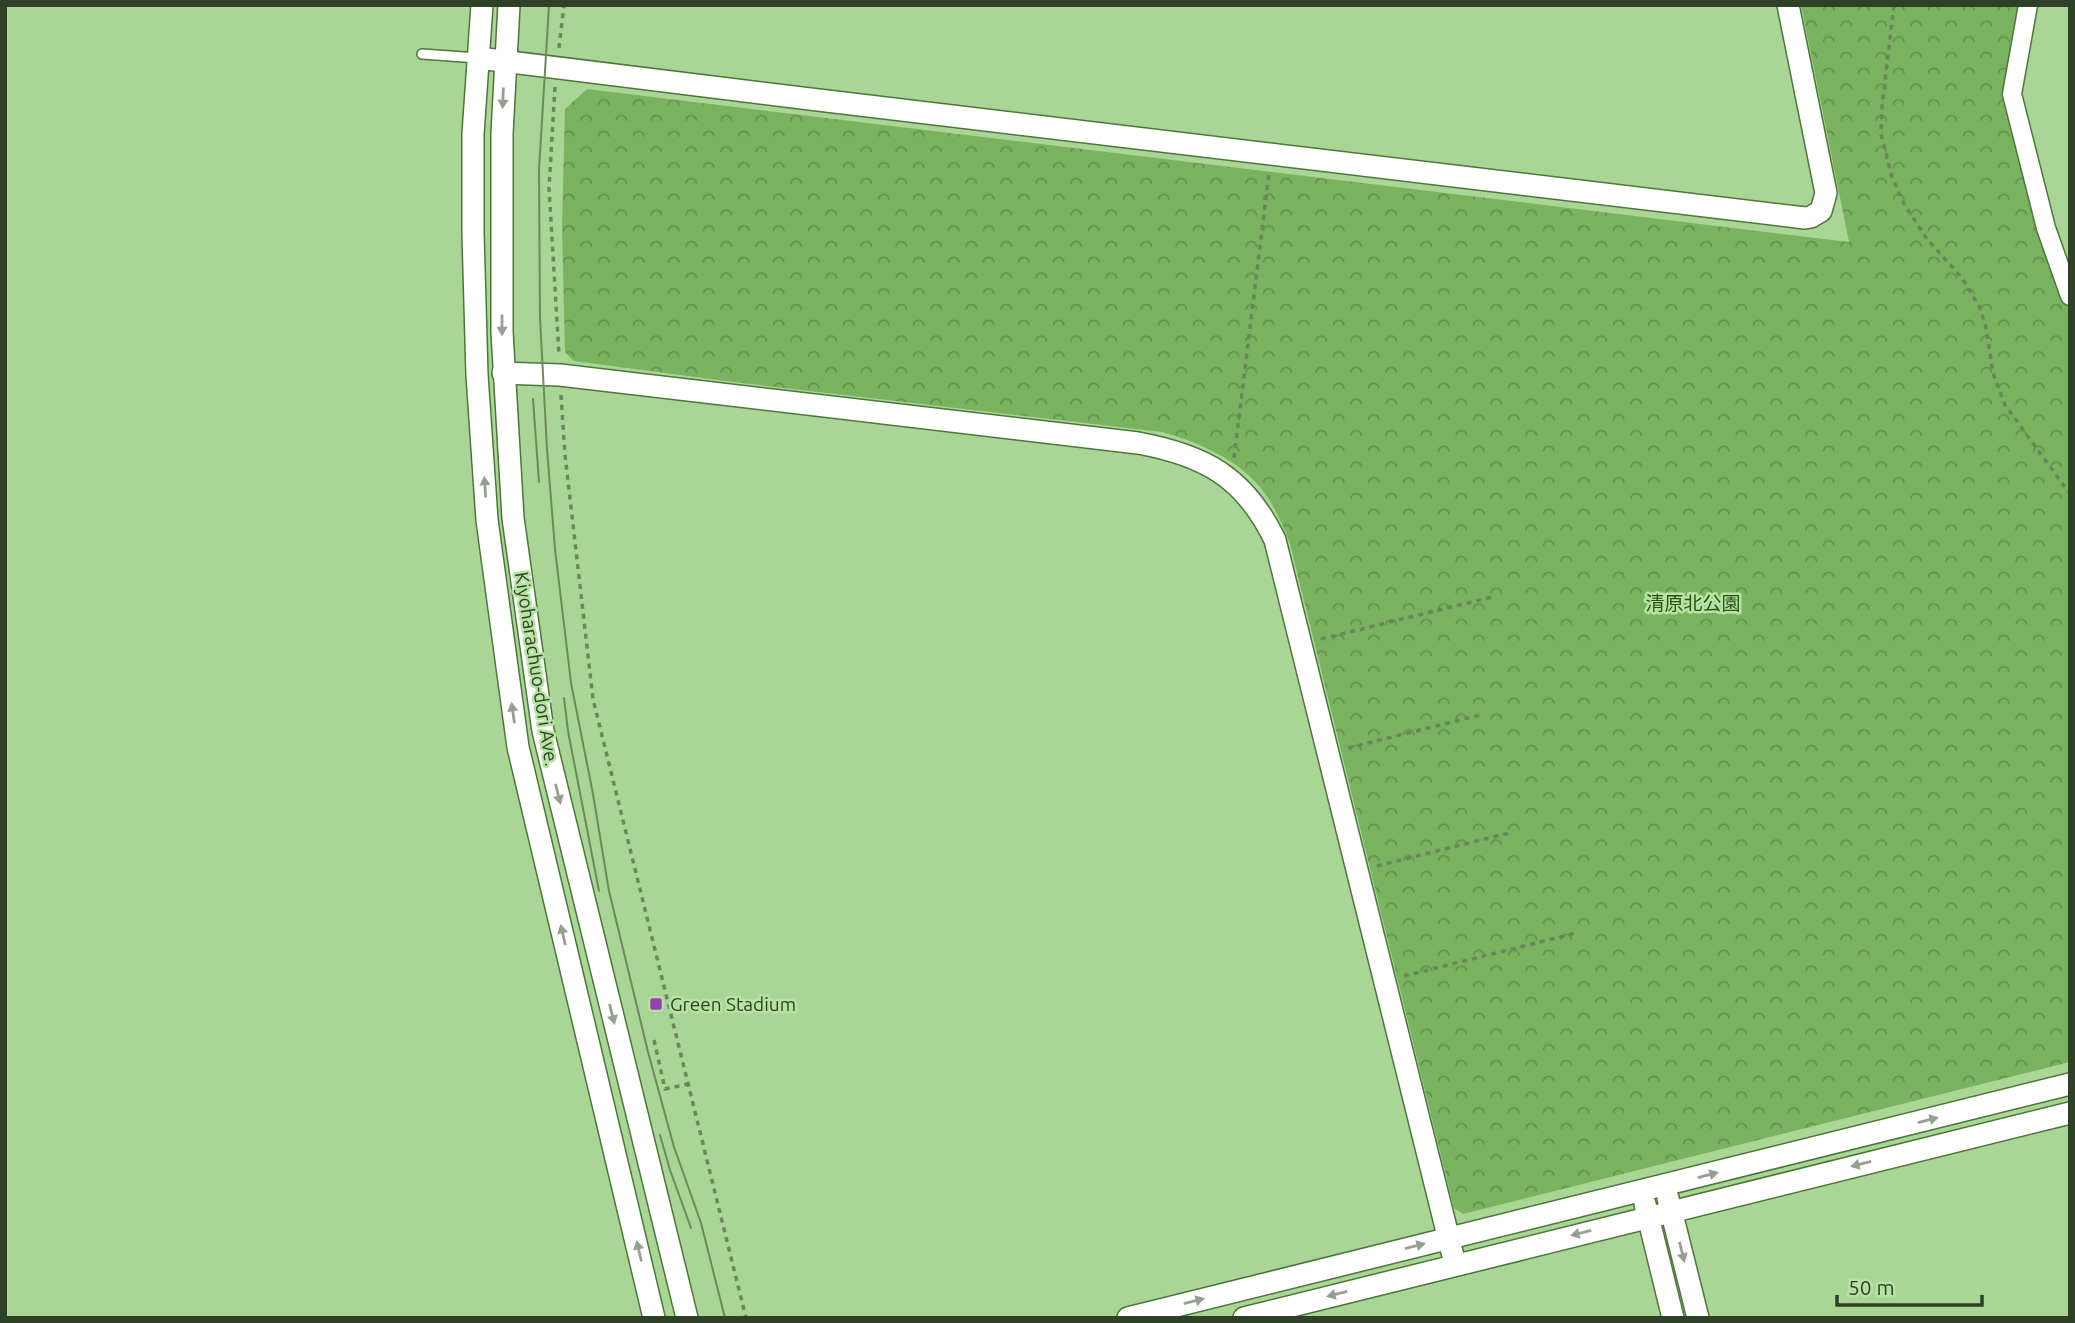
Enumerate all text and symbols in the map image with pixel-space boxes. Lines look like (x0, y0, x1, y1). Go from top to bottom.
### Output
one-way arrow (498, 87, 509, 109)
one-way arrow (496, 315, 508, 337)
one-way arrow (479, 476, 490, 498)
street label: Kiyoharachuo-dori Ave. (511, 570, 563, 768)
park label: 清原北公園 (1645, 592, 1741, 614)
one-way arrow (508, 702, 519, 724)
one-way arrow (553, 783, 564, 805)
one-way arrow (557, 924, 568, 946)
place label: Green Stadium (670, 993, 796, 1015)
marker: Green Stadium (648, 996, 664, 1012)
one-way arrow (607, 1004, 618, 1026)
one-way arrow (1917, 1114, 1939, 1125)
one-way arrow (1850, 1159, 1872, 1170)
one-way arrow (1697, 1169, 1719, 1180)
one-way arrow (1570, 1228, 1592, 1239)
one-way arrow (633, 1240, 644, 1262)
one-way arrow (1404, 1240, 1426, 1251)
one-way arrow (1677, 1241, 1688, 1263)
scale bar (1837, 1264, 1982, 1308)
text: 50 m (1848, 1275, 1895, 1299)
one-way arrow (1326, 1289, 1348, 1300)
one-way arrow (1184, 1295, 1206, 1306)

